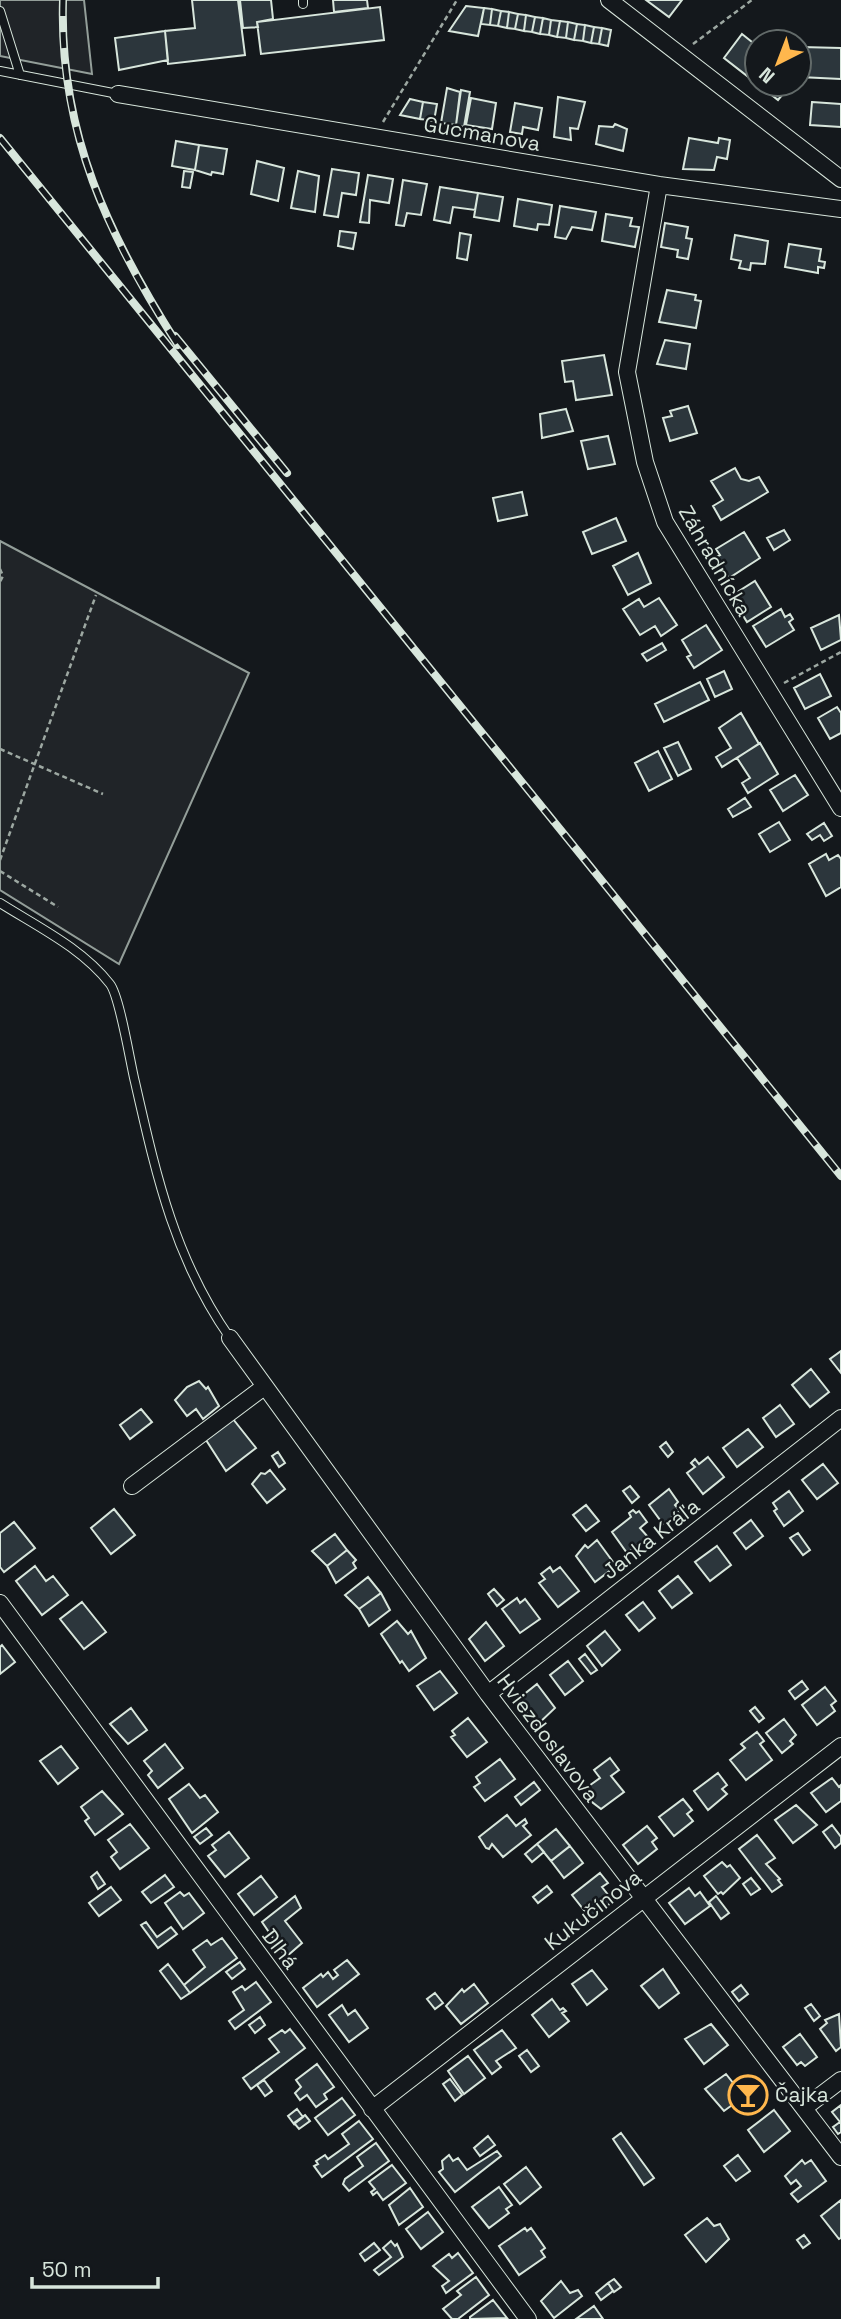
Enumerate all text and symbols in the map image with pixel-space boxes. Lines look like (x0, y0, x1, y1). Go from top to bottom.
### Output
north arrow (743, 28, 813, 98)
text: N (754, 62, 780, 89)
street label: Gucmanova (422, 110, 542, 157)
street label: Záhradnícka (673, 500, 758, 621)
street label: Janka Kráľa (597, 1492, 705, 1585)
street label: Hviezdoslavova (491, 1668, 605, 1807)
street label: Kukučínova (539, 1863, 647, 1956)
street label: Dlhá (256, 1923, 304, 1974)
bar icon: Čajka (727, 2074, 769, 2116)
place label: Čajka (775, 2081, 829, 2108)
scale bar (32, 2246, 158, 2290)
text: 50 m (42, 2256, 92, 2283)

